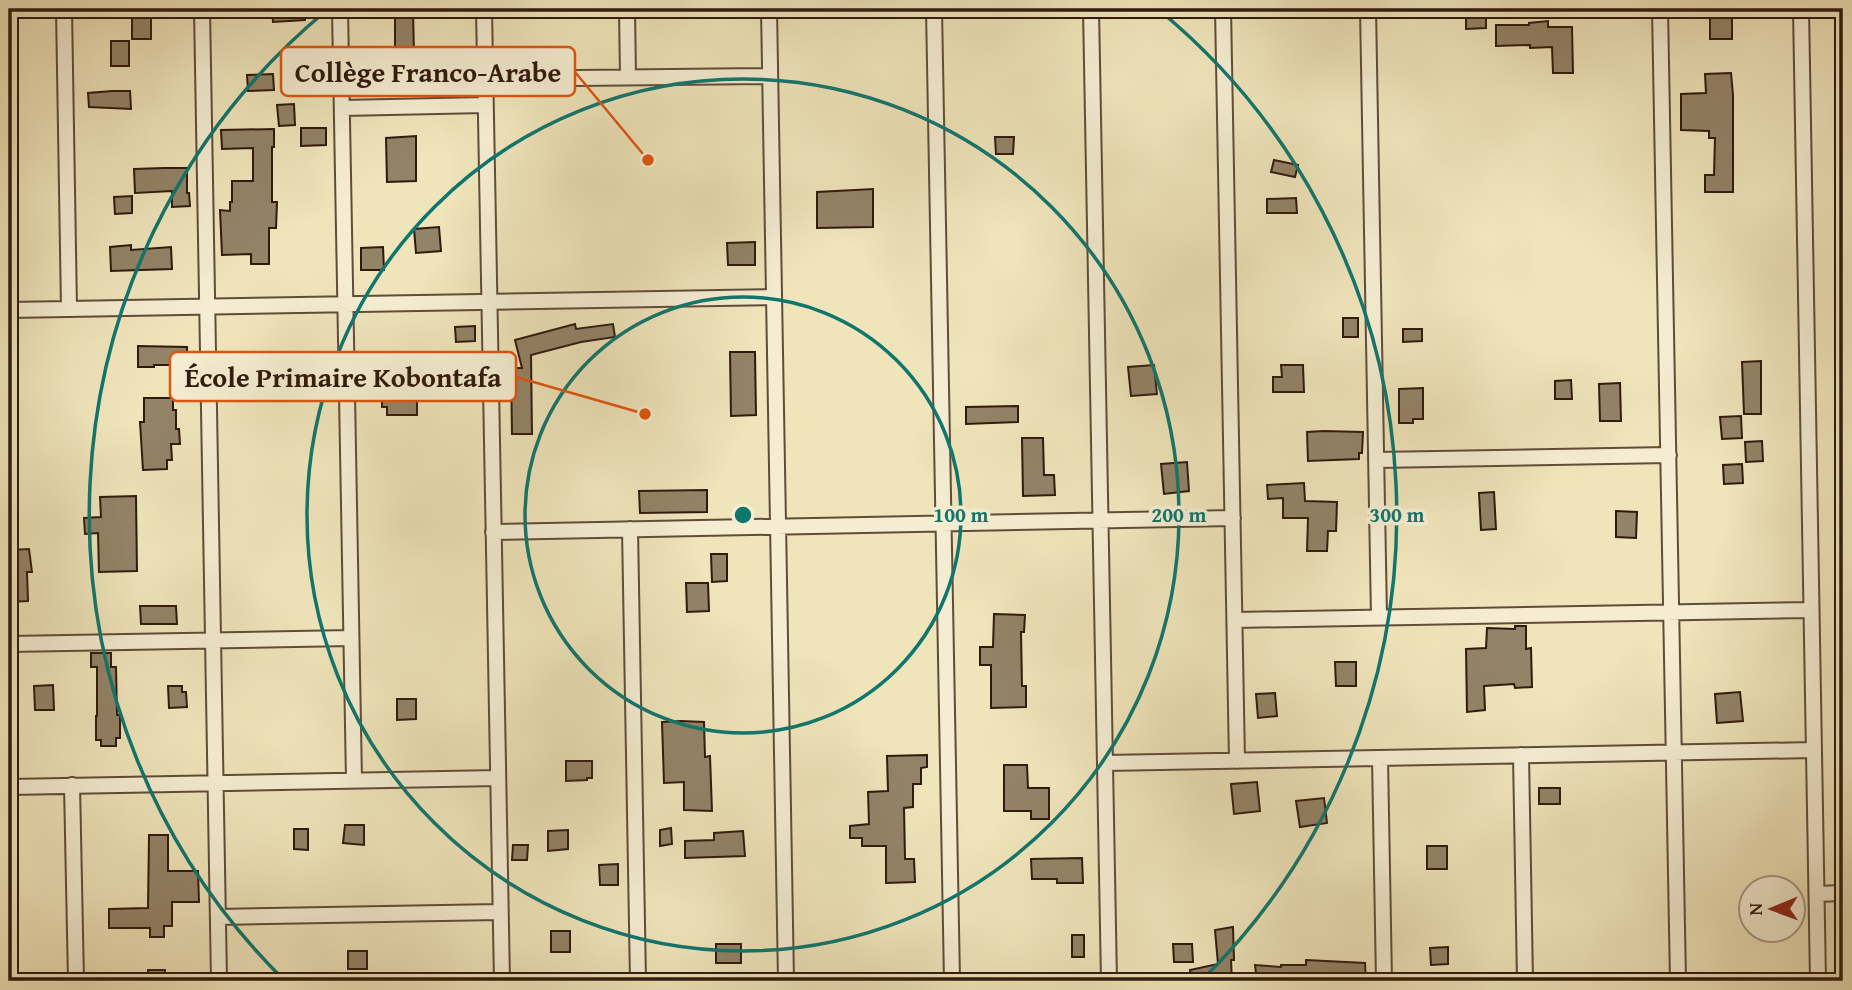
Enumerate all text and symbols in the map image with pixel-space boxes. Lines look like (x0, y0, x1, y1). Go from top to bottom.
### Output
callout: Collège Franco-Arabe (281, 47, 575, 96)
text: Collège Franco-Arabe (295, 51, 561, 92)
callout: École Primaire Kobontafa (170, 352, 516, 401)
text: École Primaire Kobontafa (184, 356, 502, 397)
text: 100 m (933, 499, 989, 530)
text: 200 m (1151, 499, 1207, 530)
text: 300 m (1369, 499, 1425, 530)
centre of rings (731, 503, 755, 527)
north arrow (1736, 874, 1806, 944)
text: N (1741, 902, 1769, 916)

